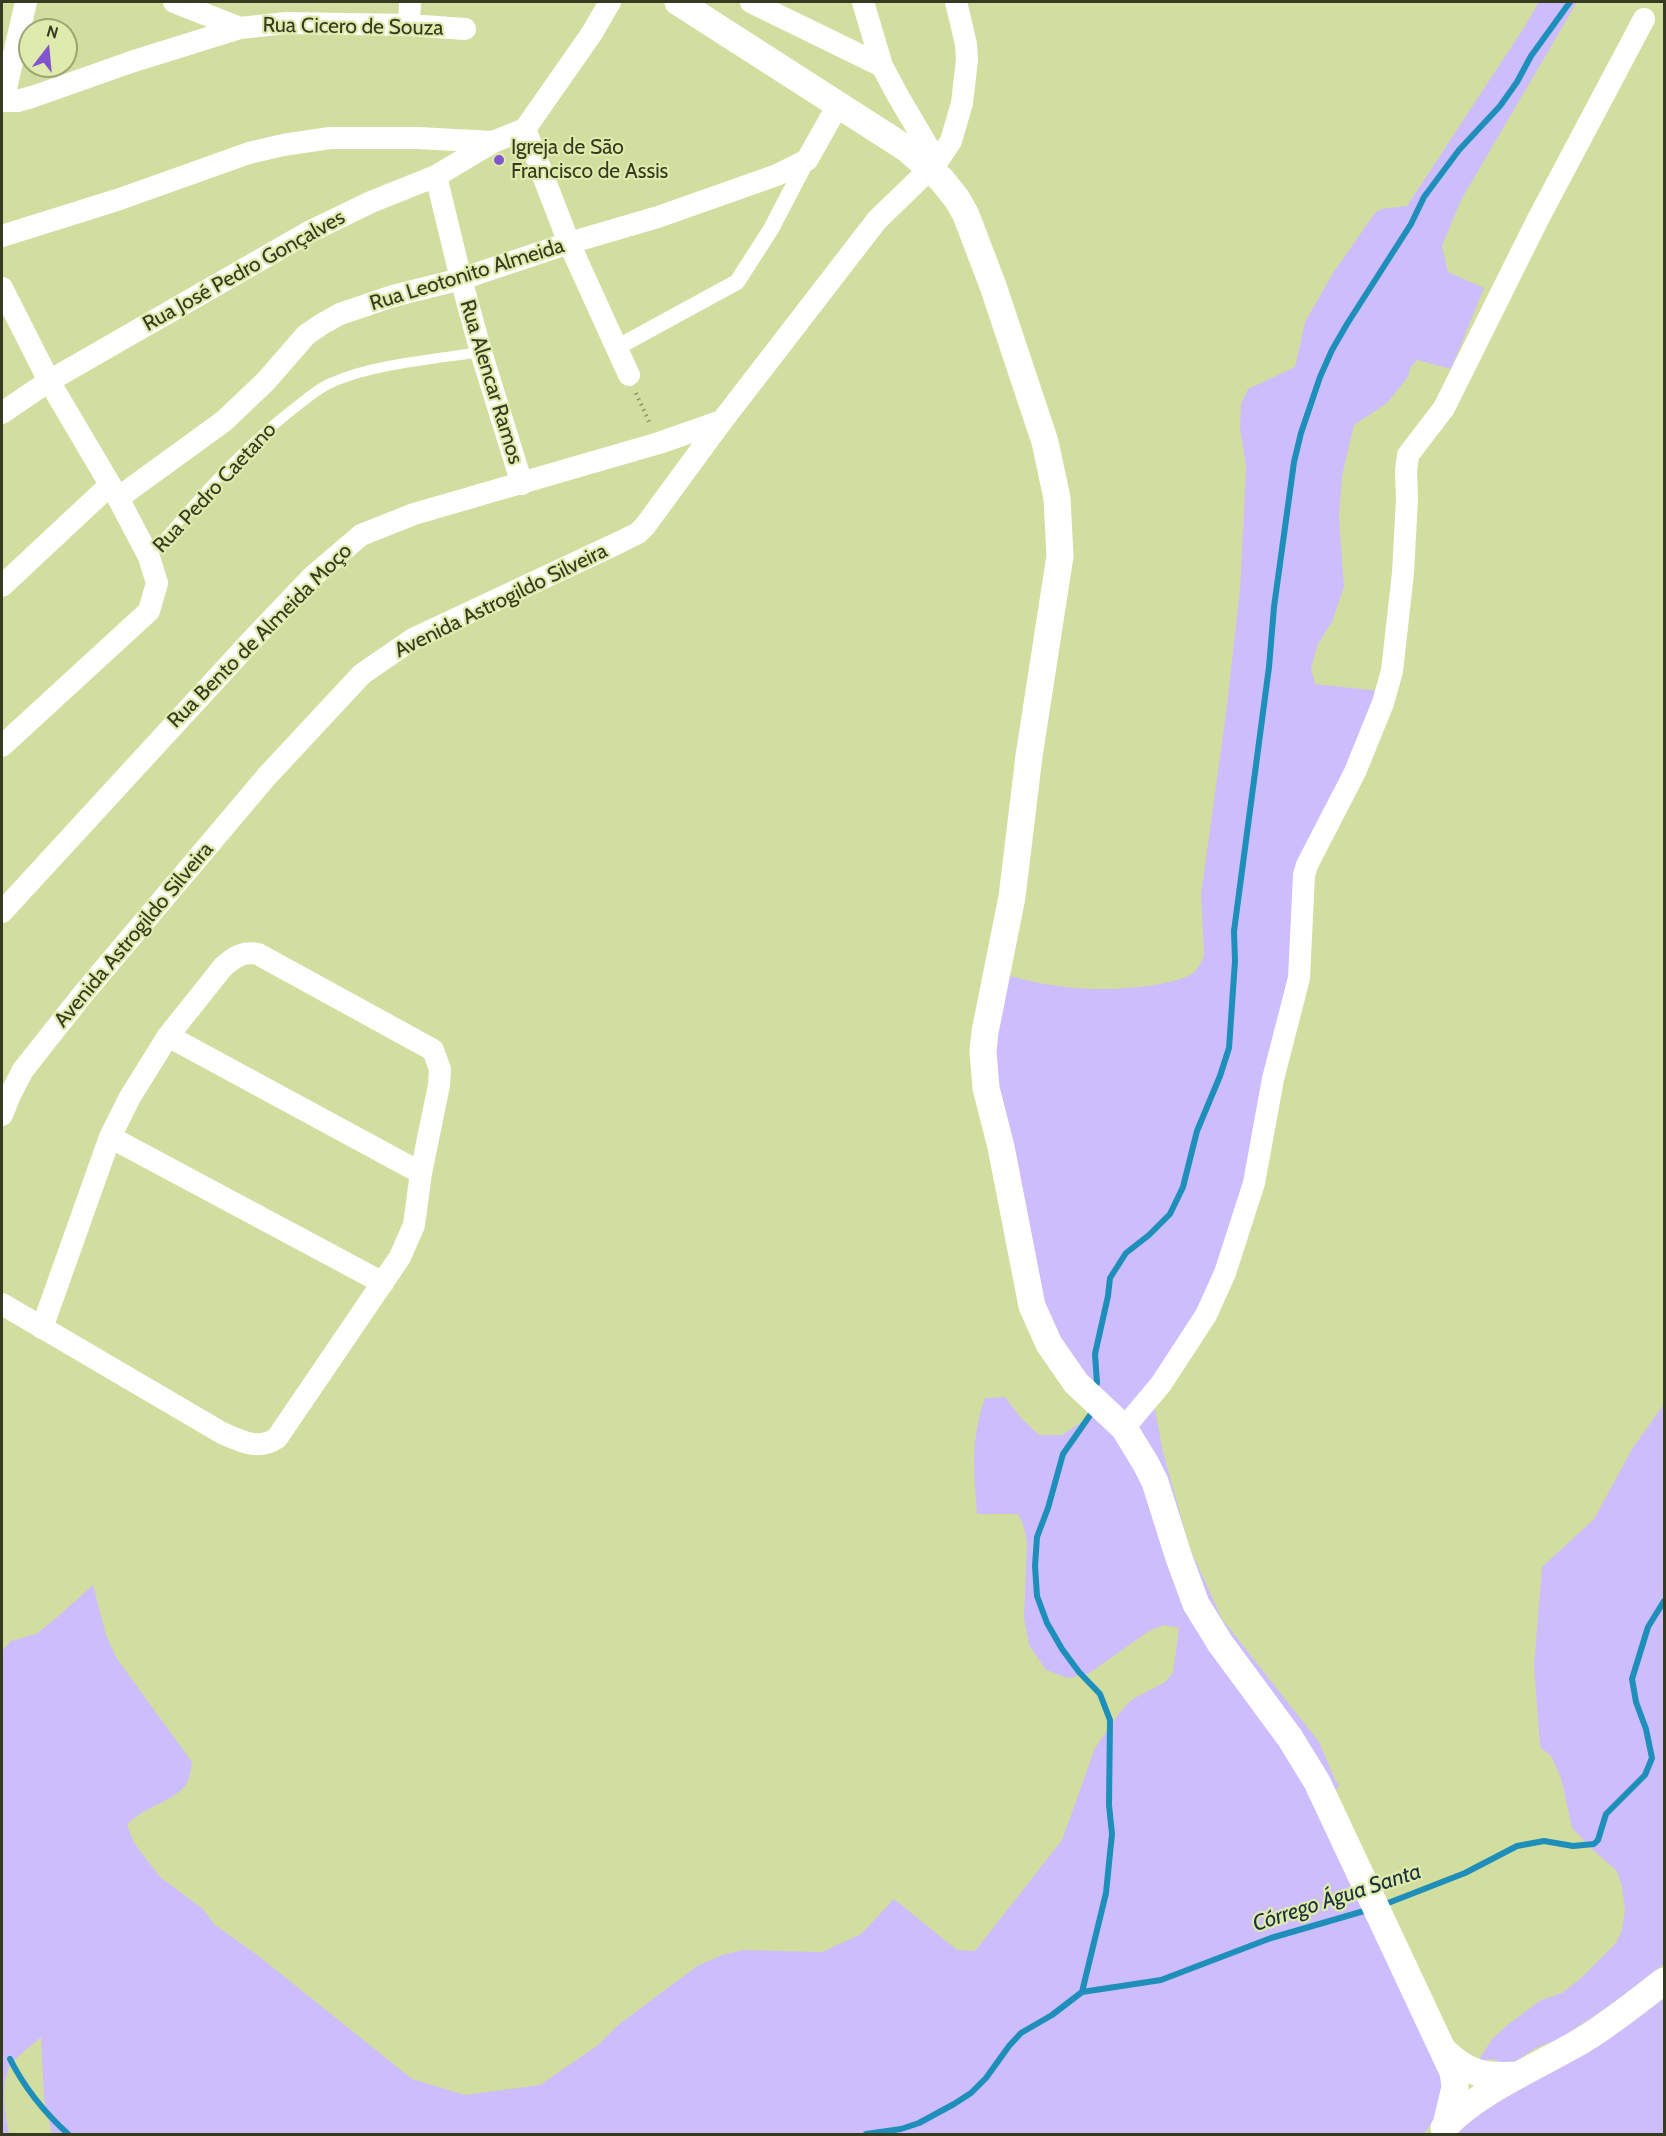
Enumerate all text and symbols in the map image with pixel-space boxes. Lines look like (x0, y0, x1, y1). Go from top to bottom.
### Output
street label: Rua Cicero de Souza (262, 13, 444, 41)
north arrow (18, 18, 78, 78)
text: N (44, 21, 61, 43)
place label: Igreja de São Francisco de Assis (511, 135, 668, 185)
marker: Igreja de São Francisco de Assis (492, 153, 506, 167)
street label: Rua José Pedro Gonçalves (139, 205, 349, 337)
street label: Rua Leotonito Almeida (367, 233, 567, 317)
street label: Rua Alencar Ramos (454, 297, 528, 467)
street label: Rua Pedro Caetano (148, 418, 282, 558)
street label: Rua Bento de Almeida Moço (162, 538, 358, 734)
street label: Avenida Astrogildo Silveira (390, 538, 612, 664)
street label: Avenida Astrogildo Silveira (49, 837, 219, 1033)
water label: Córrego Água Santa (1249, 1858, 1425, 1938)

